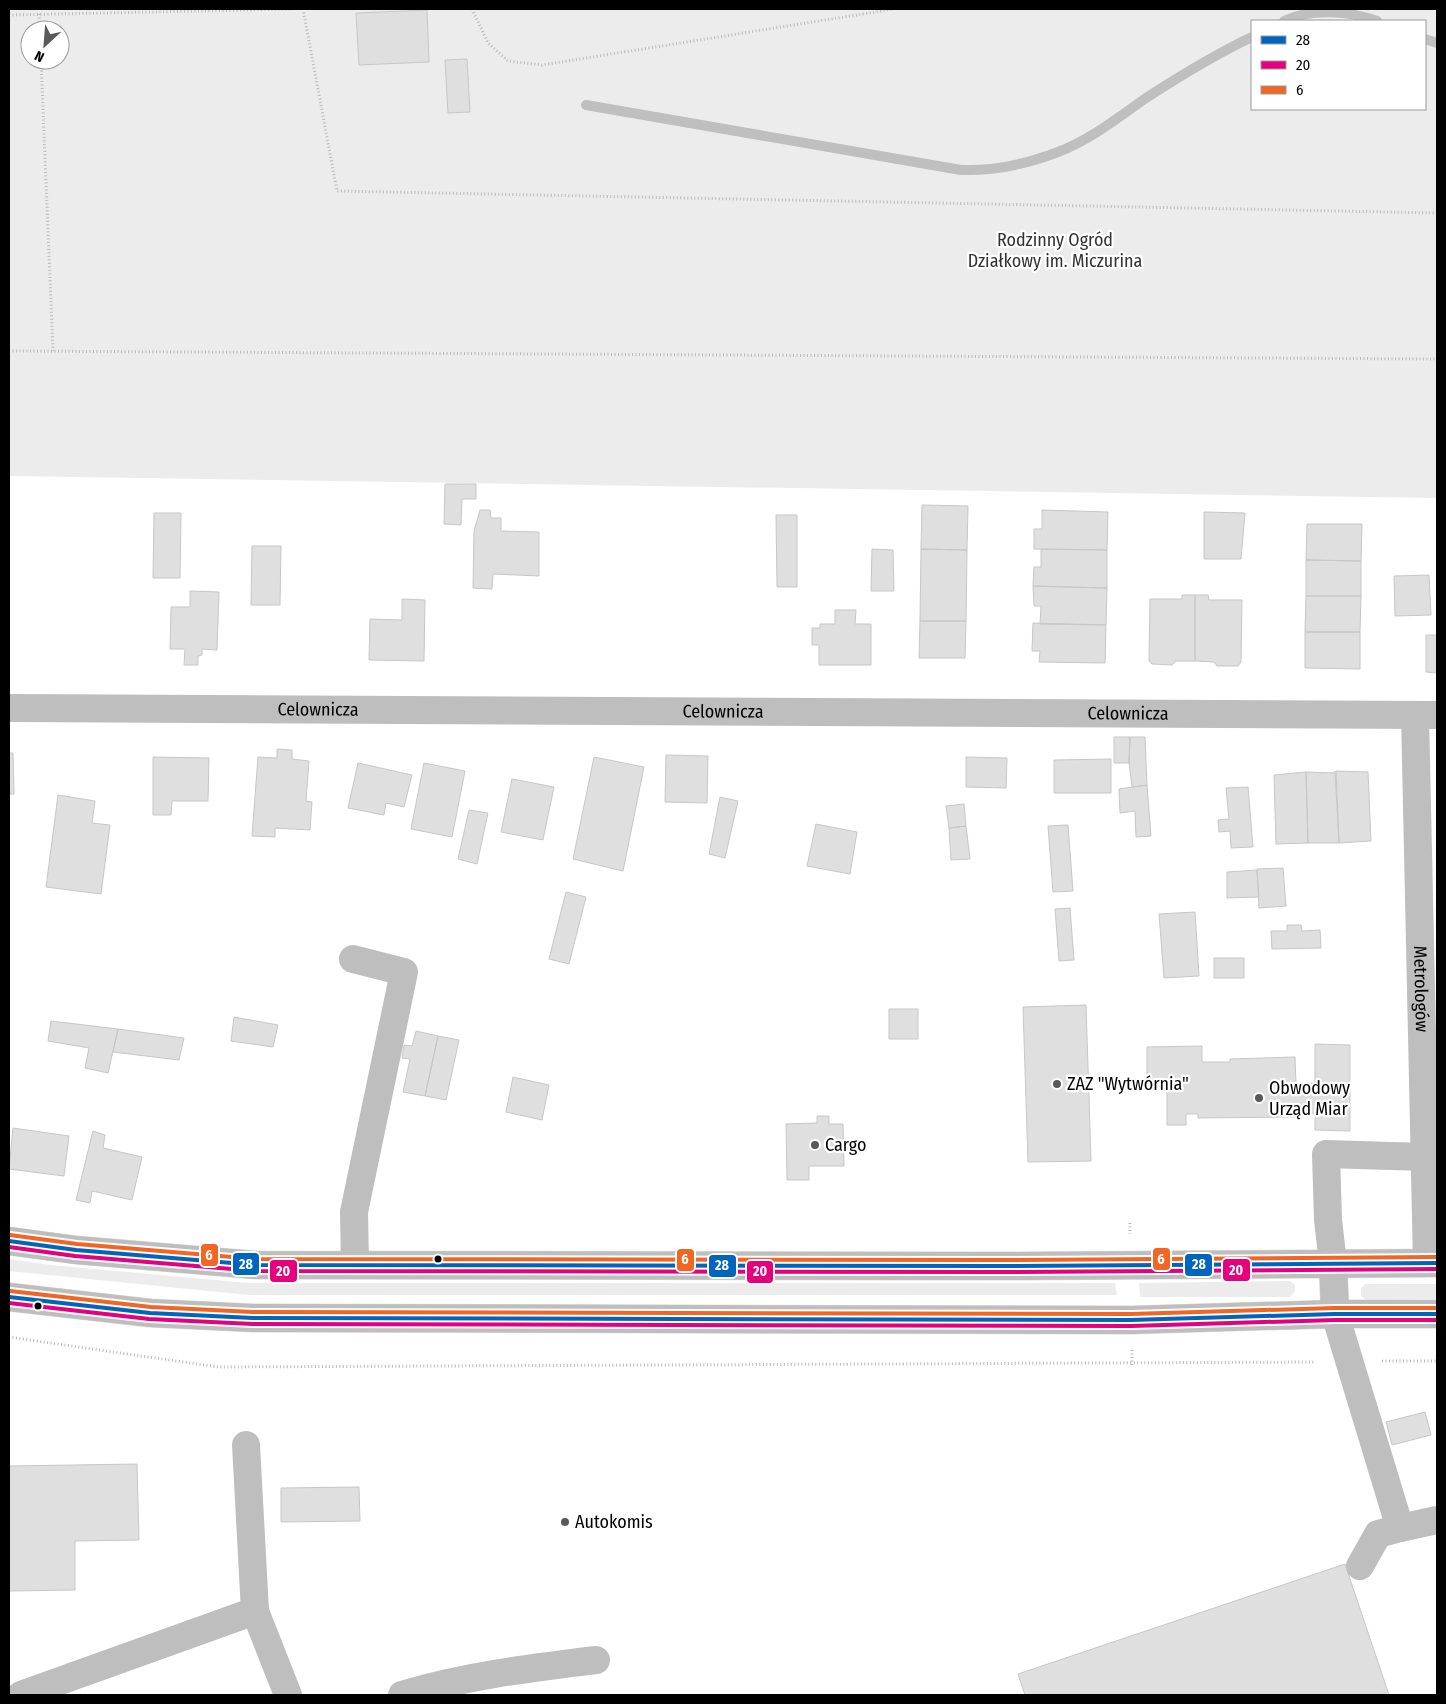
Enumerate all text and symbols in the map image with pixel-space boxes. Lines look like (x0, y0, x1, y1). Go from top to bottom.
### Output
north arrow (20, 20, 70, 70)
legend (1251, 20, 1426, 110)
text: 28 (1296, 31, 1310, 49)
text: N (32, 47, 47, 66)
text: 20 (1296, 56, 1310, 74)
text: 6 (1296, 81, 1303, 99)
park label: Rodzinny Ogród Działkowy im. Miczurina (968, 229, 1142, 272)
street label: Celownicza (277, 698, 359, 721)
street label: Celownicza (682, 700, 764, 723)
street label: Celownicza (1087, 702, 1169, 725)
street label: Metrologów (1409, 945, 1433, 1033)
place label: ZAZ "Wytwórnia" (1067, 1073, 1189, 1095)
place label: Obwodowy Urząd Miar (1269, 1077, 1350, 1120)
marker: ZAZ "Wytwórnia" (1051, 1078, 1063, 1090)
marker: Obwodowy Urząd Miar (1253, 1092, 1265, 1104)
place label: Cargo (825, 1134, 866, 1156)
marker: Cargo (809, 1139, 821, 1151)
line badge: 6 (200, 1243, 219, 1267)
text: 6 (205, 1247, 213, 1264)
line badge: 6 (1152, 1247, 1171, 1271)
line badge: 6 (676, 1248, 695, 1272)
text: 6 (681, 1251, 689, 1268)
text: 6 (1157, 1251, 1165, 1268)
line badge: 28 (232, 1252, 260, 1276)
line badge: 28 (1184, 1253, 1213, 1277)
unlabelled marker (433, 1254, 443, 1264)
line badge: 28 (708, 1254, 737, 1278)
text: 28 (238, 1256, 254, 1273)
text: 28 (1191, 1256, 1207, 1273)
text: 28 (714, 1257, 730, 1274)
line badge: 20 (1222, 1258, 1251, 1282)
line badge: 20 (269, 1259, 298, 1283)
line badge: 20 (746, 1260, 774, 1284)
text: 20 (1228, 1262, 1243, 1279)
text: 20 (275, 1263, 290, 1280)
text: 20 (752, 1263, 767, 1280)
unlabelled marker (33, 1301, 43, 1311)
place label: Autokomis (575, 1511, 653, 1533)
marker: Autokomis (559, 1516, 571, 1528)

